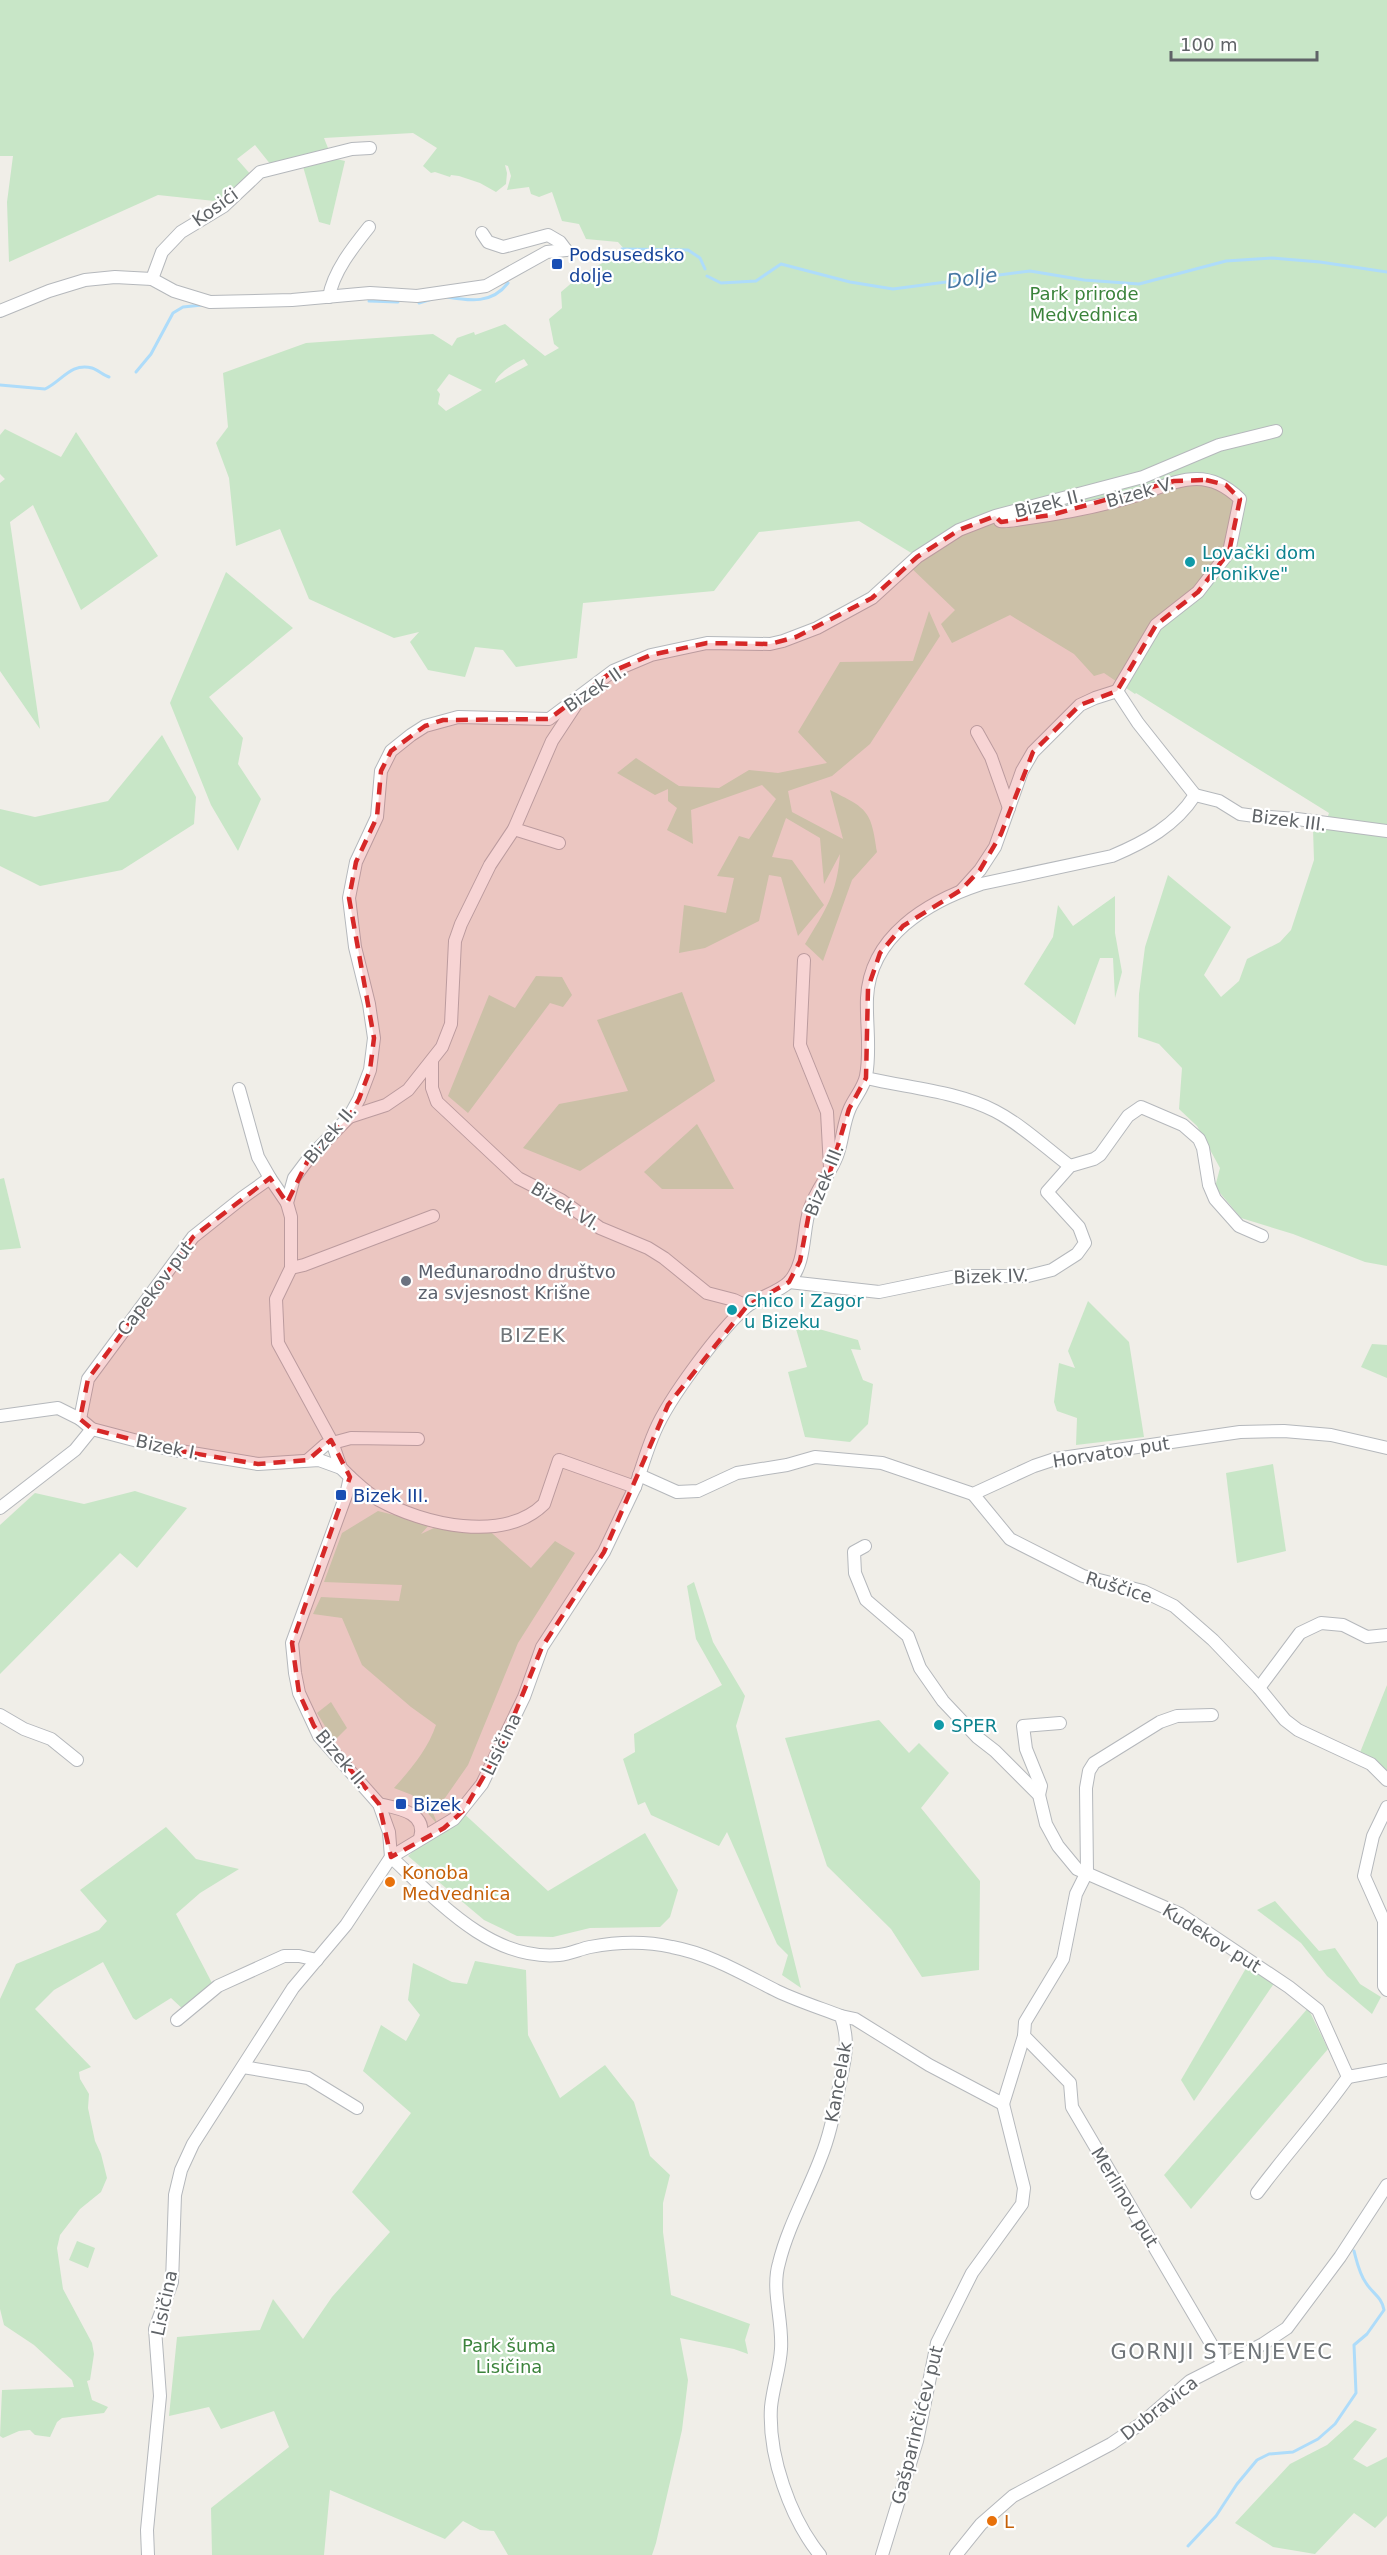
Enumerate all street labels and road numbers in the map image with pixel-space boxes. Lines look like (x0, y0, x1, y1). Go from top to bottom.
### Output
street label: Kosići (188, 183, 242, 231)
street label: Bizek V. (1104, 472, 1176, 512)
street label: Bizek II. (1012, 484, 1086, 522)
street label: Bizek II. (560, 660, 630, 716)
street label: Bizek III. (1250, 805, 1328, 835)
street label: Bizek II. (299, 1100, 361, 1168)
street label: Bizek III. (800, 1141, 848, 1219)
street label: Bizek VI. (527, 1177, 605, 1235)
street label: Capekov put (113, 1236, 197, 1340)
street label: Bizek IV. (953, 1264, 1029, 1288)
street label: Bizek I. (134, 1430, 202, 1464)
street label: Horvatov put (1051, 1432, 1171, 1472)
street label: Ruščice (1083, 1567, 1155, 1607)
street label: Lisičina (477, 1709, 525, 1779)
street label: Bizek II. (311, 1725, 373, 1793)
street label: Kudekov put (1159, 1899, 1265, 1977)
street label: Kancelak (821, 2040, 856, 2124)
street label: Merlinov put (1087, 2143, 1163, 2251)
street label: Lisičina (147, 2268, 181, 2338)
street label: Gašparinčićev put (887, 2343, 947, 2507)
street label: Dubravica (1116, 2371, 1202, 2445)

